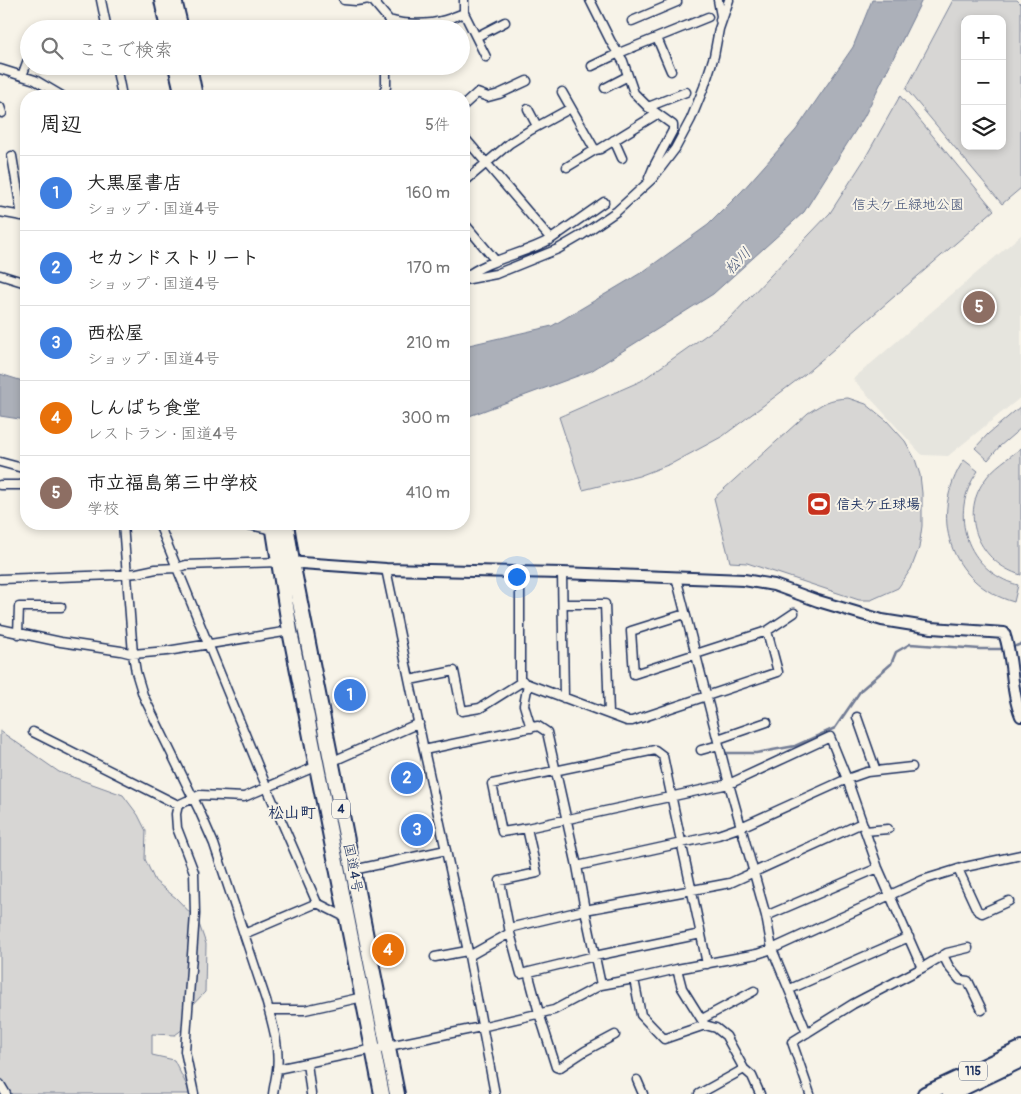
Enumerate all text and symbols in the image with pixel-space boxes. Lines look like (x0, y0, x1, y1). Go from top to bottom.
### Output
map controls (961, 15, 1006, 150)
button: + (961, 15, 1006, 60)
search box (20, 20, 470, 75)
icon: search (38, 34, 66, 62)
text: ここで検索 (78, 38, 173, 62)
button: − (961, 60, 1006, 105)
button: layers (961, 105, 1006, 150)
text: 周辺 (40, 111, 82, 138)
text: 5件 (425, 115, 450, 135)
text: 大黒屋書店 (87, 171, 182, 195)
text: 1 (53, 183, 59, 203)
text: 160 m (406, 183, 450, 203)
park label: 信夫ケ丘緑地公園 (852, 196, 964, 213)
text: ショップ · 国道4号 (87, 199, 220, 219)
water label: 松川 (721, 244, 755, 278)
text: セカンドストリート (87, 246, 260, 270)
text: 2 (52, 258, 60, 278)
text: 170 m (407, 258, 450, 278)
text: ショップ · 国道4号 (87, 274, 220, 294)
pin: 5 (963, 288, 995, 326)
text: 西松屋 (87, 321, 144, 345)
text: 3 (52, 333, 60, 353)
text: 210 m (406, 333, 450, 353)
text: ショップ · 国道4号 (87, 349, 220, 369)
text: しんぱち食堂 (87, 396, 201, 420)
text: 4 (51, 408, 61, 428)
text: 300 m (402, 408, 450, 428)
text: レストラン · 国道4号 (87, 424, 238, 444)
text: 市立福島第三中学校 (87, 471, 258, 495)
text: 5 (52, 483, 60, 503)
text: 410 m (406, 483, 450, 503)
sports icon: 信夫ケ丘球場 (806, 491, 832, 517)
place label: 信夫ケ丘球場 (836, 496, 920, 513)
text: 学校 (87, 499, 119, 519)
your location (504, 564, 530, 590)
pin: 1 (334, 676, 366, 714)
pin: 2 (391, 759, 423, 797)
road number: 4 (332, 800, 350, 819)
district label: 松山町 (268, 803, 316, 823)
pin: 3 (401, 811, 433, 849)
street label: 国道4号 (340, 842, 366, 894)
pin: 4 (372, 931, 404, 969)
road number: 115 (959, 1062, 987, 1080)

